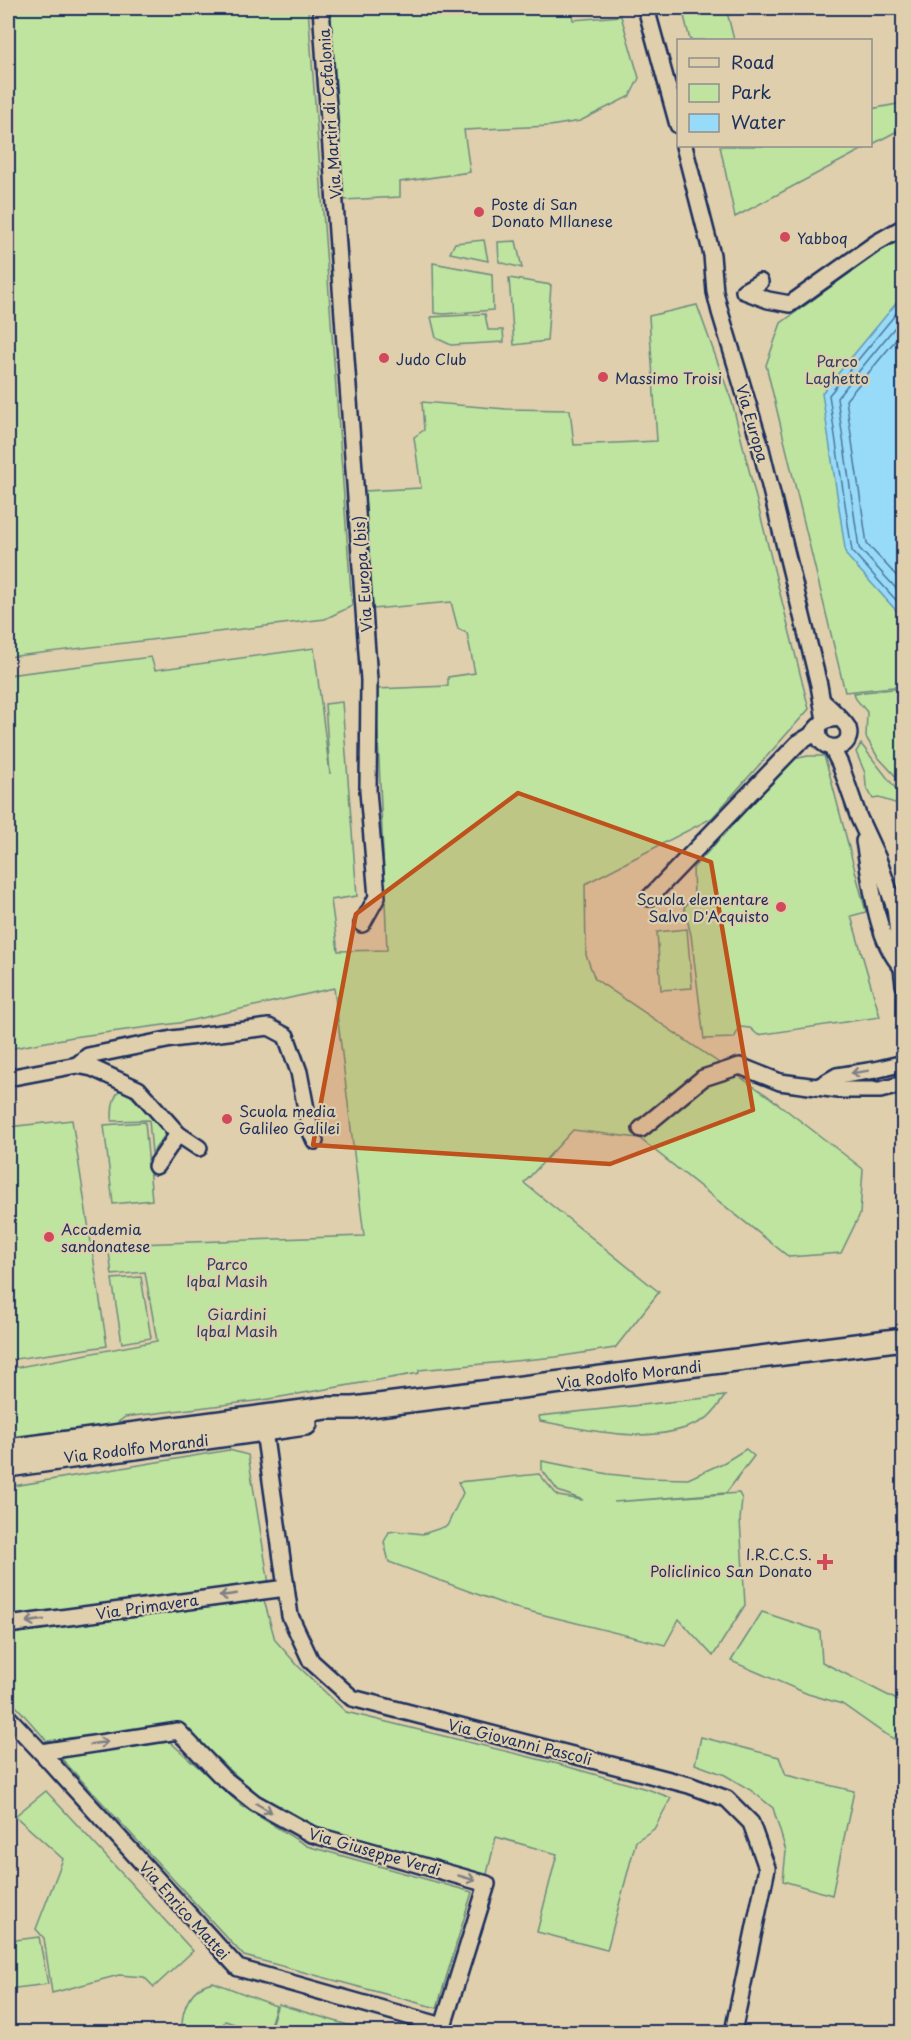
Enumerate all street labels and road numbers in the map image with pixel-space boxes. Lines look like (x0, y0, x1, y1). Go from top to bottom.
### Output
street label: Via Martiri di Cefalonia (312, 27, 346, 200)
street label: Via Europa (731, 381, 775, 465)
street label: Via Europa (bis) (346, 515, 378, 633)
street label: Via Rodolfo Morandi (555, 1354, 703, 1394)
street label: Via Rodolfo Morandi (62, 1428, 210, 1468)
street label: Via Primavera (94, 1587, 201, 1625)
street label: Via Giovanni Pascoli (446, 1712, 594, 1770)
street label: Via Giuseppe Verdi (306, 1821, 444, 1881)
street label: Via Enrico Mattei (134, 1855, 236, 1965)

